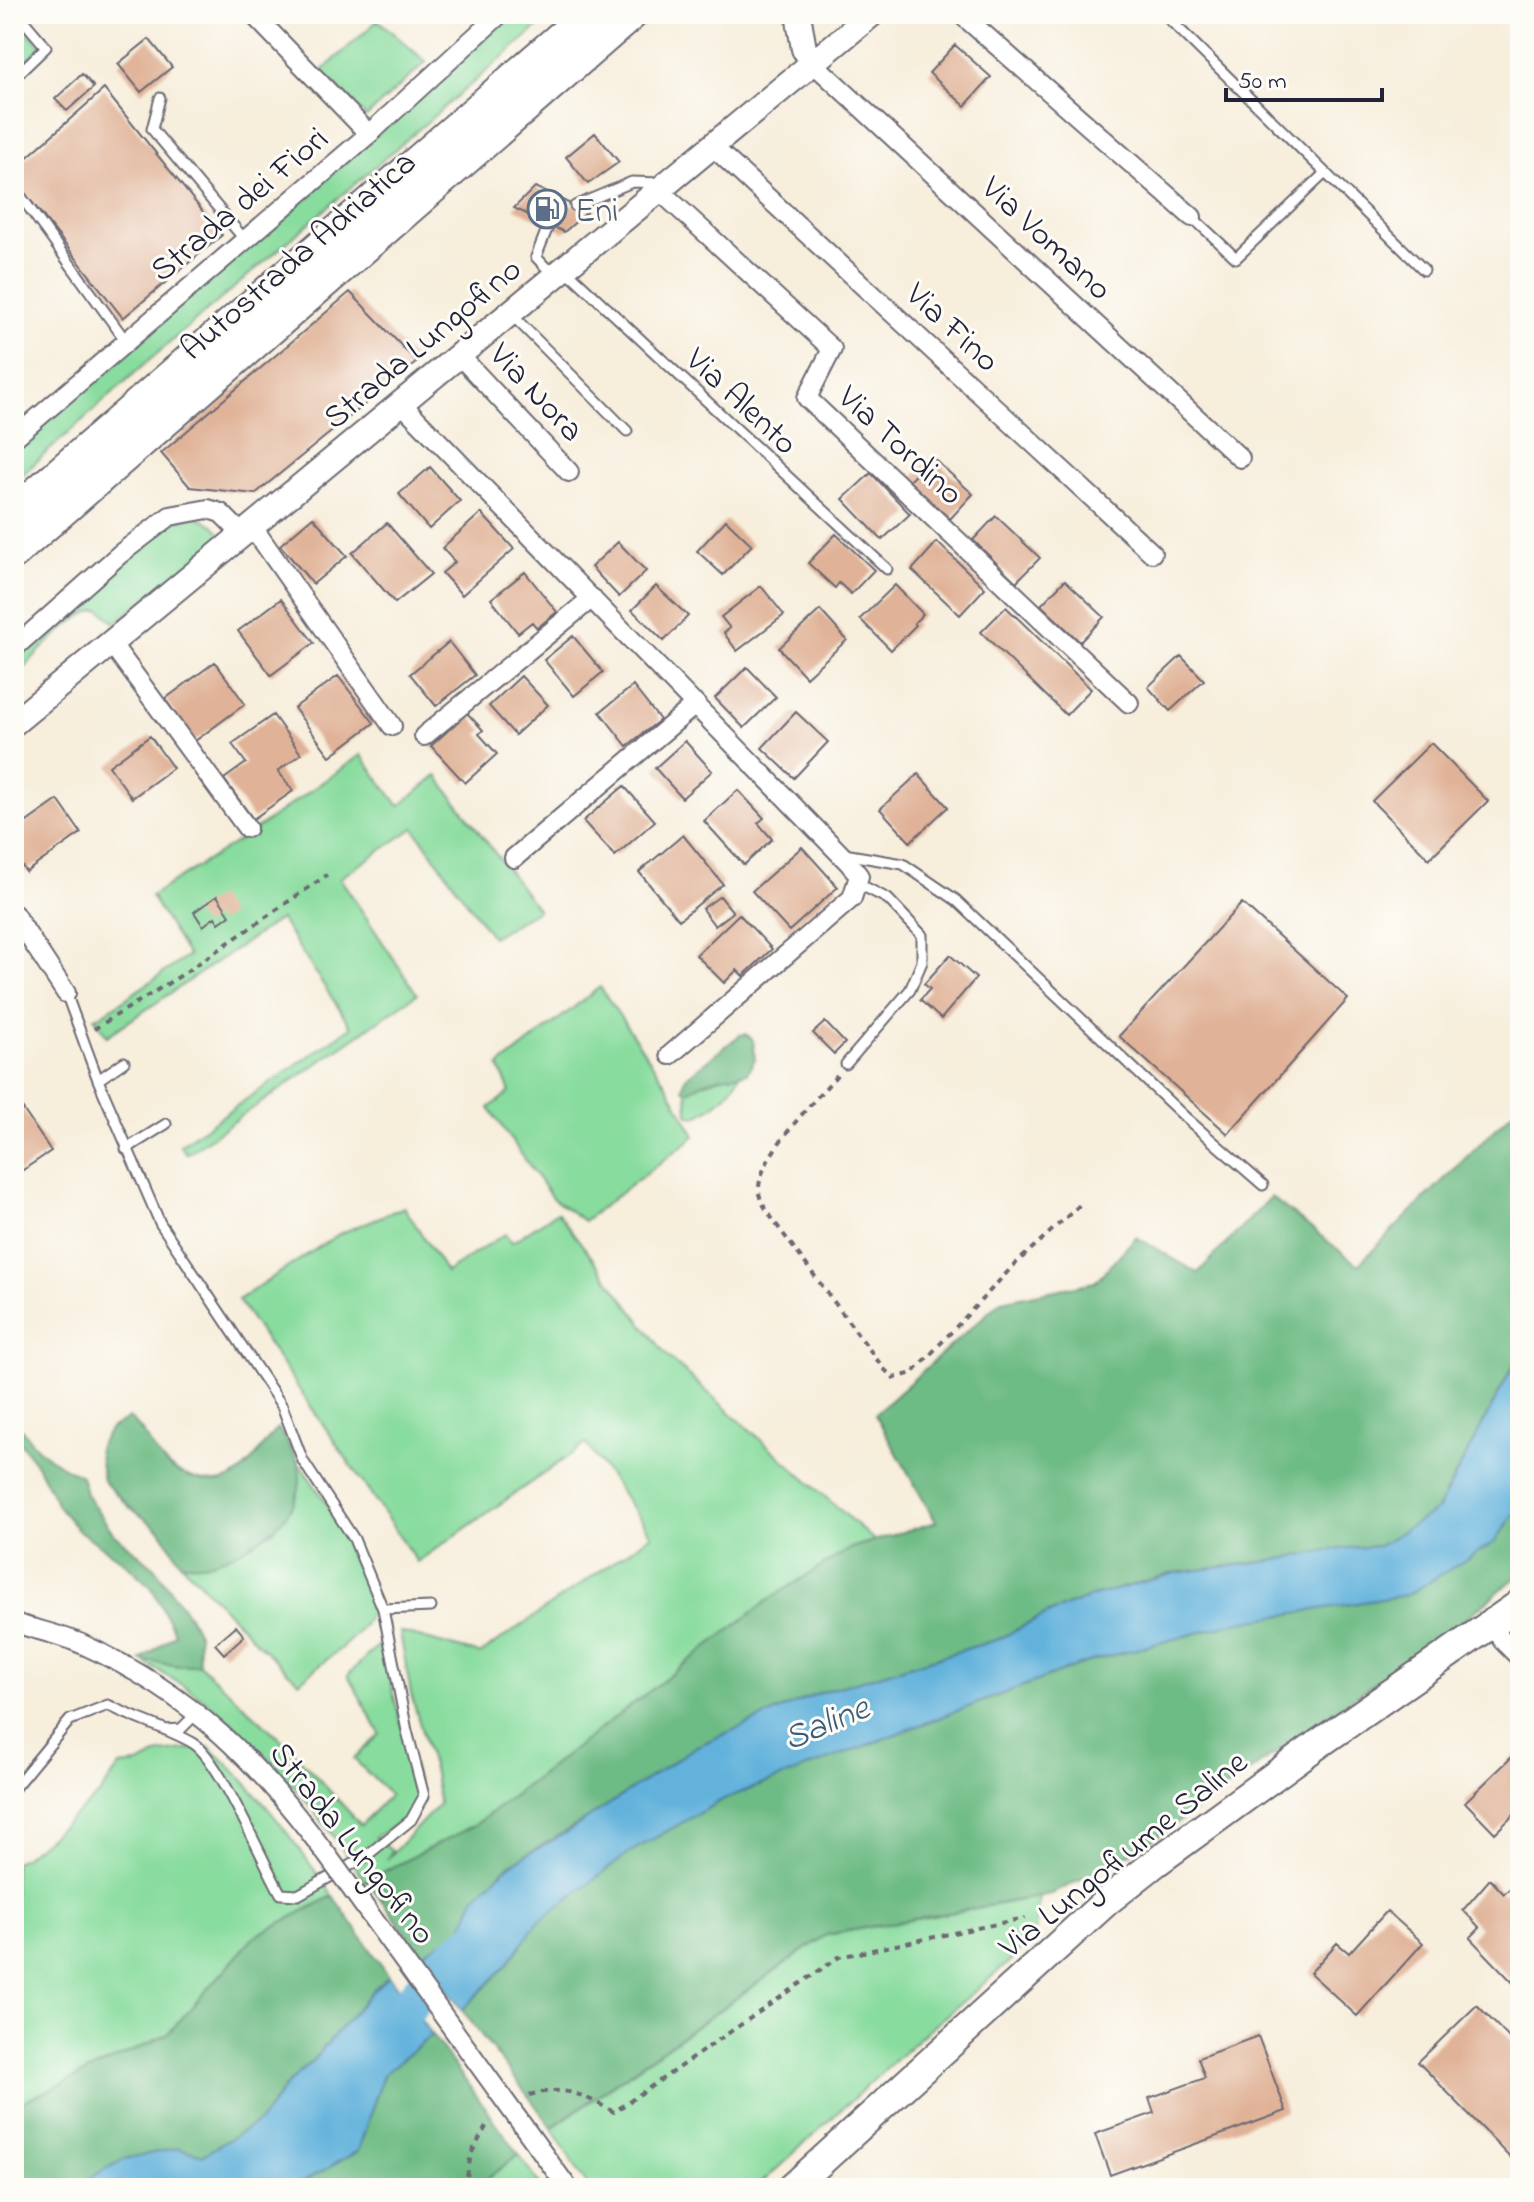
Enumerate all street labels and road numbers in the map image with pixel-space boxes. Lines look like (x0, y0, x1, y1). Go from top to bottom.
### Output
street label: Strada dei Fiori (140, 116, 341, 296)
street label: Autostrada Adriatica (170, 140, 429, 374)
street label: Via Vomano (968, 165, 1122, 314)
street label: Strada Lungofino (313, 247, 534, 443)
street label: Via Fino (892, 271, 1010, 386)
street label: Via Nora (475, 332, 594, 455)
street label: Via Alento (672, 337, 808, 468)
street label: Via Tordino (824, 375, 974, 519)
street label: Strada Lungofino (255, 1732, 446, 1957)
street label: Via Lungofiume Saline (988, 1739, 1260, 1973)

